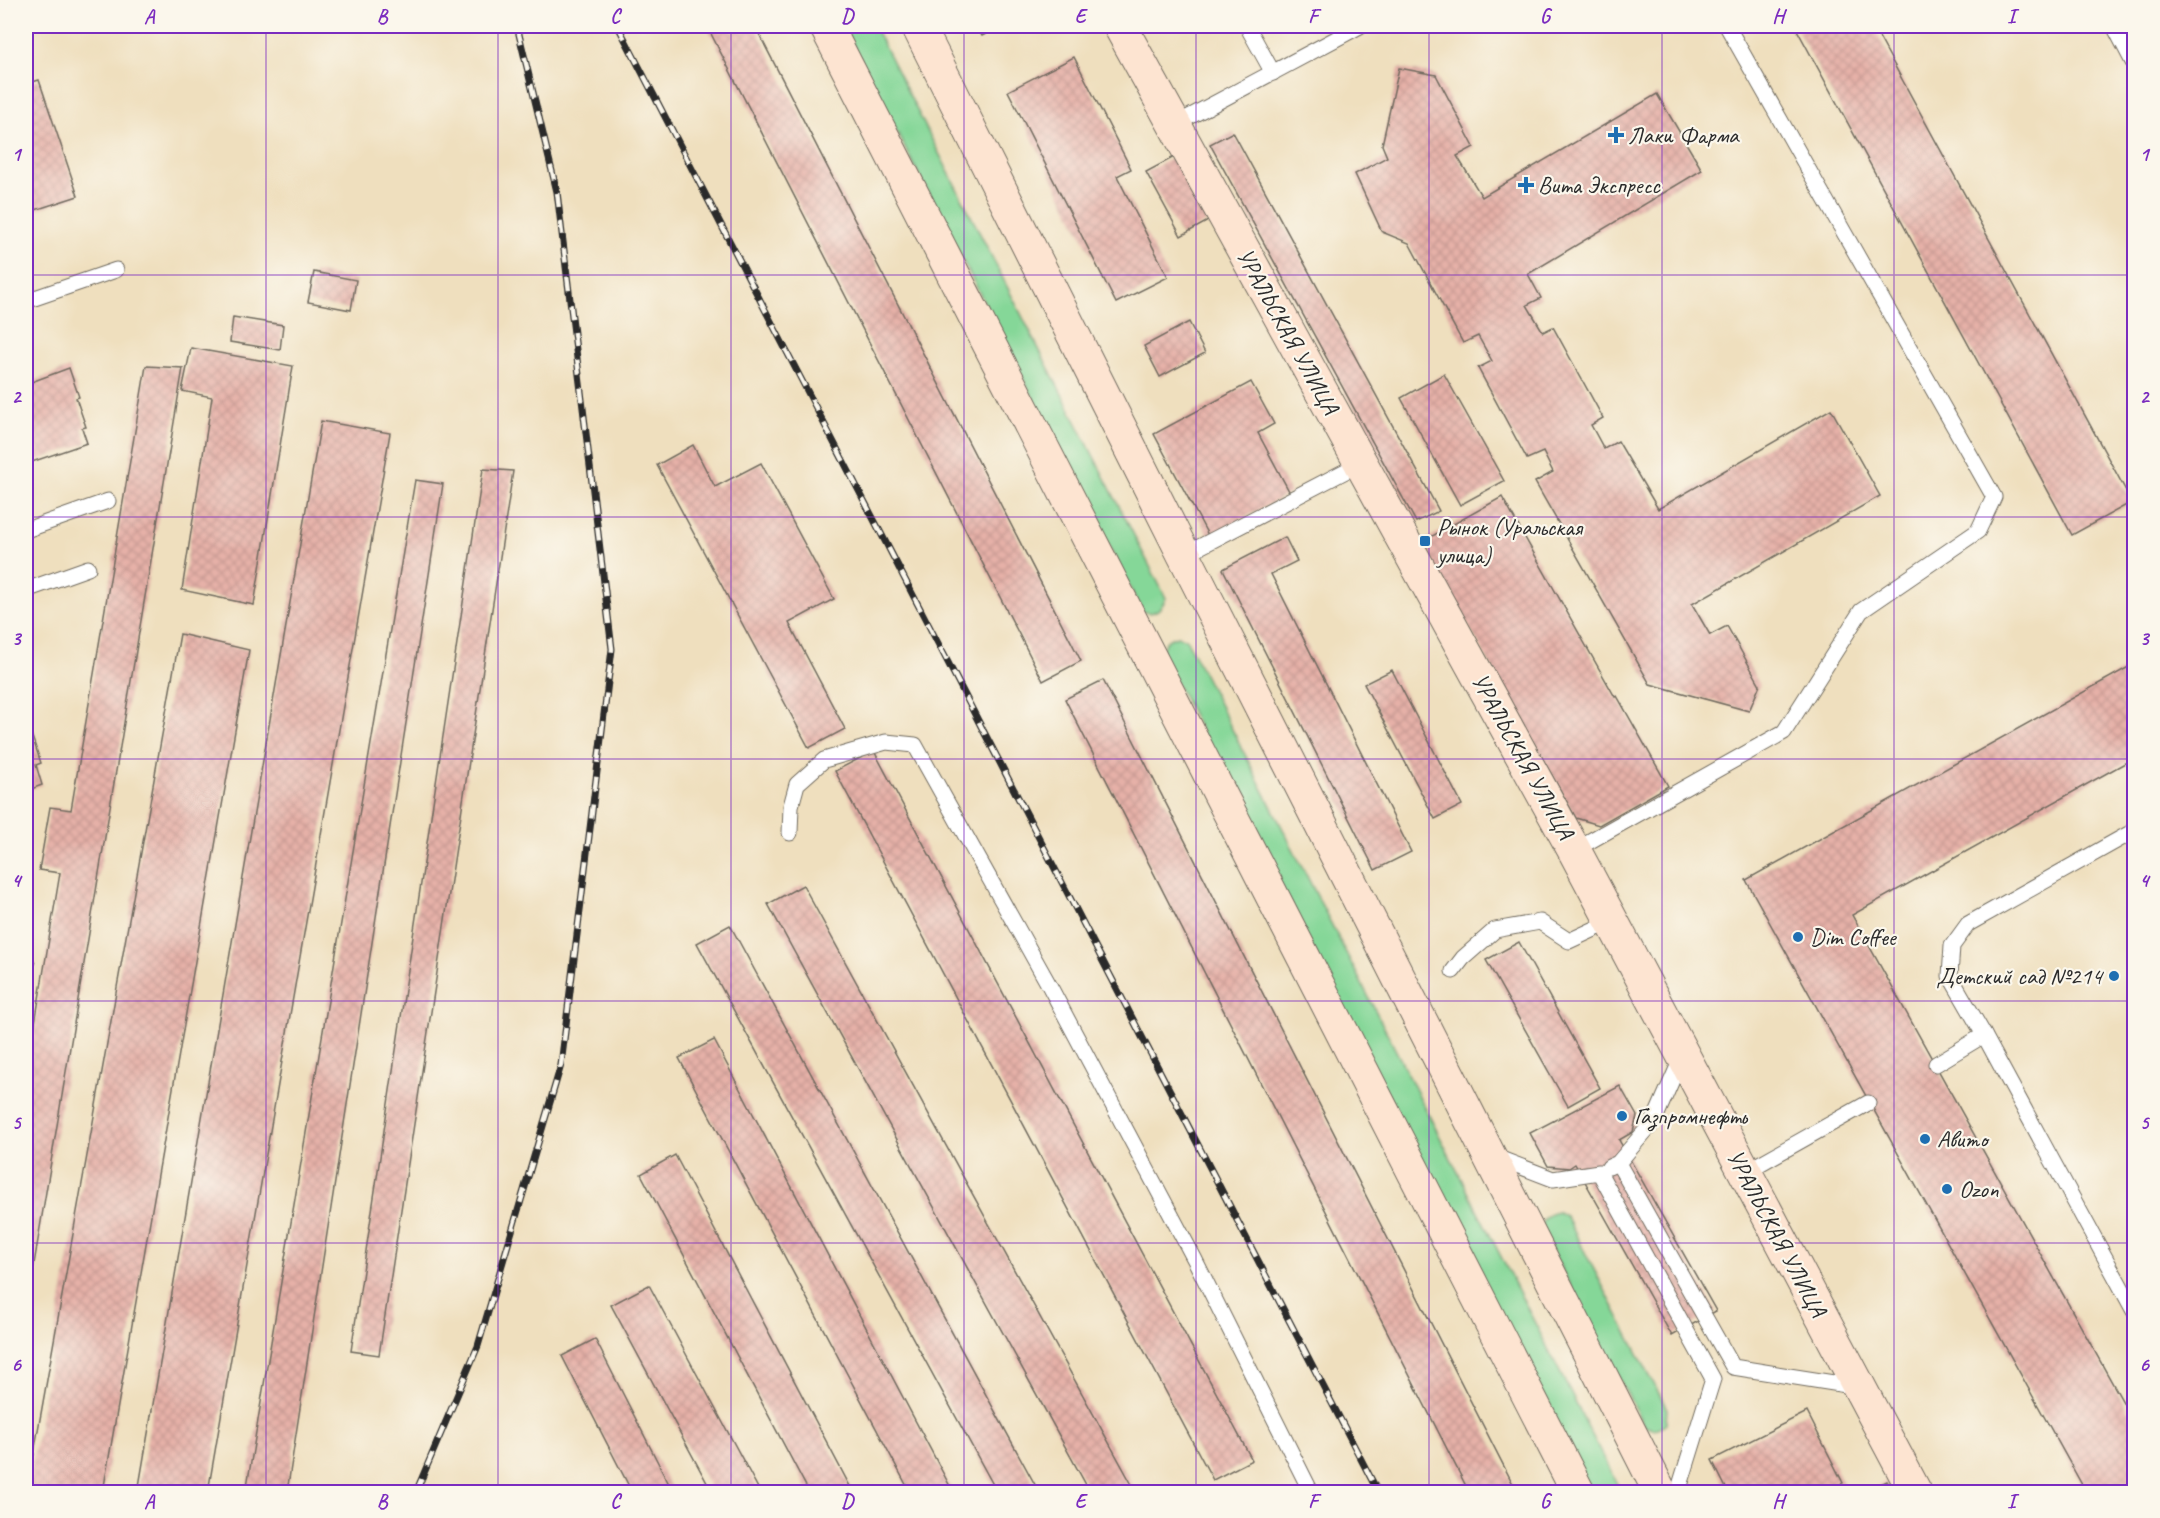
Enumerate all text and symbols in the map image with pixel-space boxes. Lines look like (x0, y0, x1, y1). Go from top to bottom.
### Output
text: A (144, 4, 156, 29)
text: B (377, 4, 389, 29)
text: C (610, 4, 622, 29)
text: D (841, 4, 855, 29)
text: E (1075, 4, 1089, 29)
text: F (1308, 4, 1322, 29)
text: G (1540, 4, 1553, 29)
text: H (1772, 4, 1787, 29)
text: I (2007, 4, 2020, 29)
place label: Лаки Фарма (1628, 120, 1740, 150)
marker: Лаки Фарма (1609, 128, 1623, 142)
text: 1 (12, 142, 23, 167)
text: 1 (2140, 142, 2151, 167)
place label: Вита Экспресс (1538, 170, 1661, 200)
marker: Вита Экспресс (1519, 178, 1533, 192)
street label: УРАЛЬСКАЯ УЛИЦА (1230, 243, 1346, 420)
text: 2 (12, 384, 23, 409)
text: 2 (2140, 384, 2151, 409)
place label: Рынок (Уральская улица) (1435, 512, 1584, 570)
marker: Рынок (Уральская улица) (1418, 534, 1432, 548)
text: 3 (12, 626, 23, 651)
text: 3 (2140, 626, 2151, 651)
street label: УРАЛЬСКАЯ УЛИЦА (1465, 668, 1581, 845)
text: 4 (12, 868, 24, 893)
text: 4 (2140, 868, 2152, 893)
place label: Dim Coffee (1810, 922, 1898, 952)
marker: Dim Coffee (1791, 930, 1805, 944)
place label: Детский сад №214 (1936, 961, 2104, 991)
marker: Детский сад №214 (2107, 969, 2121, 983)
place label: Газпромнефть (1634, 1101, 1748, 1132)
marker: Газпромнефть (1615, 1109, 1629, 1123)
text: 5 (12, 1110, 23, 1135)
text: 5 (2140, 1110, 2151, 1135)
place label: Авито (1937, 1124, 1990, 1154)
marker: Авито (1918, 1132, 1932, 1146)
street label: УРАЛЬСКАЯ УЛИЦА (1720, 1144, 1834, 1323)
place label: Ozon (1959, 1174, 1999, 1204)
marker: Ozon (1940, 1182, 1954, 1196)
text: 6 (11, 1352, 22, 1377)
text: 6 (2139, 1352, 2150, 1377)
text: A (144, 1489, 156, 1514)
text: B (377, 1489, 389, 1514)
text: C (610, 1489, 622, 1514)
text: D (841, 1489, 855, 1514)
text: E (1075, 1489, 1089, 1514)
text: F (1308, 1489, 1322, 1514)
text: G (1540, 1489, 1553, 1514)
text: H (1772, 1489, 1787, 1514)
text: I (2007, 1489, 2020, 1514)

